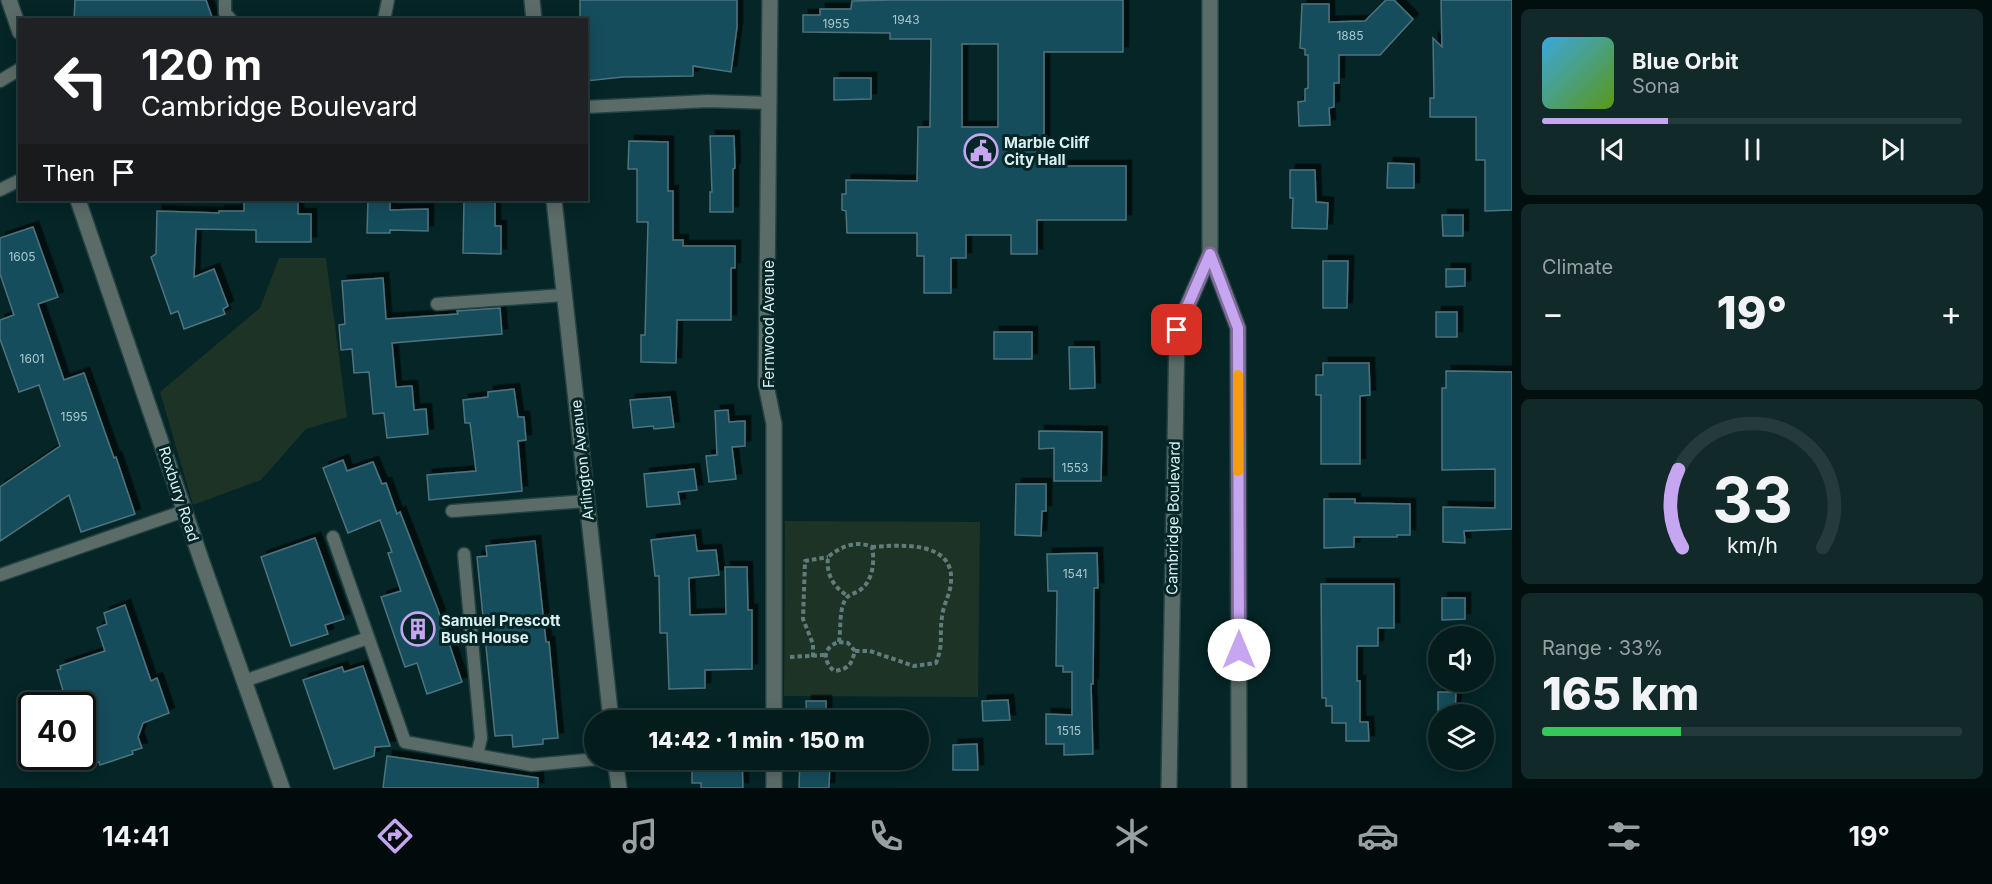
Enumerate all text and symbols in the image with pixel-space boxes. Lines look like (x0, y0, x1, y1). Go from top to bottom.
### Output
house number: 1943 (892, 12, 920, 27)
house number: 1955 (823, 16, 849, 31)
house number: 1885 (1336, 28, 1364, 43)
text: 120 m (141, 39, 262, 90)
icon: left (42, 42, 120, 120)
text: Blue Orbit (1632, 48, 1739, 74)
text: Sona (1632, 74, 1680, 98)
text: Cambridge Boulevard (141, 90, 418, 123)
public building icon: Marble Cliff City Hall (963, 133, 999, 169)
place label: Marble Cliff City Hall (1004, 133, 1090, 169)
icon: previous (1596, 133, 1629, 166)
icon: pause (1736, 133, 1769, 166)
icon: next (1876, 133, 1909, 166)
icon: arrive (107, 156, 140, 189)
text: Then (42, 160, 95, 186)
house number: 1605 (8, 249, 36, 264)
text: Climate (1542, 255, 1613, 279)
street label: Fernwood Avenue (759, 260, 778, 388)
text: 19° (1717, 285, 1787, 340)
text: − (1542, 293, 1564, 333)
text: + (1940, 293, 1962, 333)
pin (1151, 304, 1202, 355)
icon: arrive (1160, 313, 1193, 346)
house number: 1601 (20, 351, 44, 366)
street label: Arlington Avenue (566, 399, 598, 521)
house number: 1595 (61, 409, 87, 424)
street label: Cambridge Boulevard (1162, 441, 1184, 595)
street label: Roxbury Road (155, 444, 203, 544)
house number: 1553 (1062, 460, 1088, 475)
text: 33 (1712, 463, 1792, 538)
text: km/h (1727, 533, 1777, 559)
house number: 1541 (1063, 566, 1087, 581)
building icon: Samuel Prescott Bush House (400, 611, 436, 647)
place label: Samuel Prescott Bush House (441, 611, 561, 647)
position arrow (1207, 618, 1271, 682)
map controls (1428, 626, 1494, 770)
button: sound (1428, 626, 1494, 692)
text: Range · 33% (1542, 636, 1663, 660)
text: 165 km (1542, 666, 1699, 721)
speed limit sign: 40 (18, 692, 96, 770)
button: layers (1428, 704, 1494, 770)
house number: 1515 (1057, 723, 1081, 738)
text: 14:42 · 1 min · 150 m (648, 727, 865, 753)
icon: directions (374, 815, 416, 857)
icon: music (619, 815, 661, 857)
icon: phone (865, 815, 907, 857)
icon: climate (1111, 815, 1153, 857)
icon: car (1357, 815, 1399, 857)
icon: filters (1603, 815, 1645, 857)
text: 14:41 (102, 820, 170, 853)
text: 19° (1848, 820, 1890, 853)

